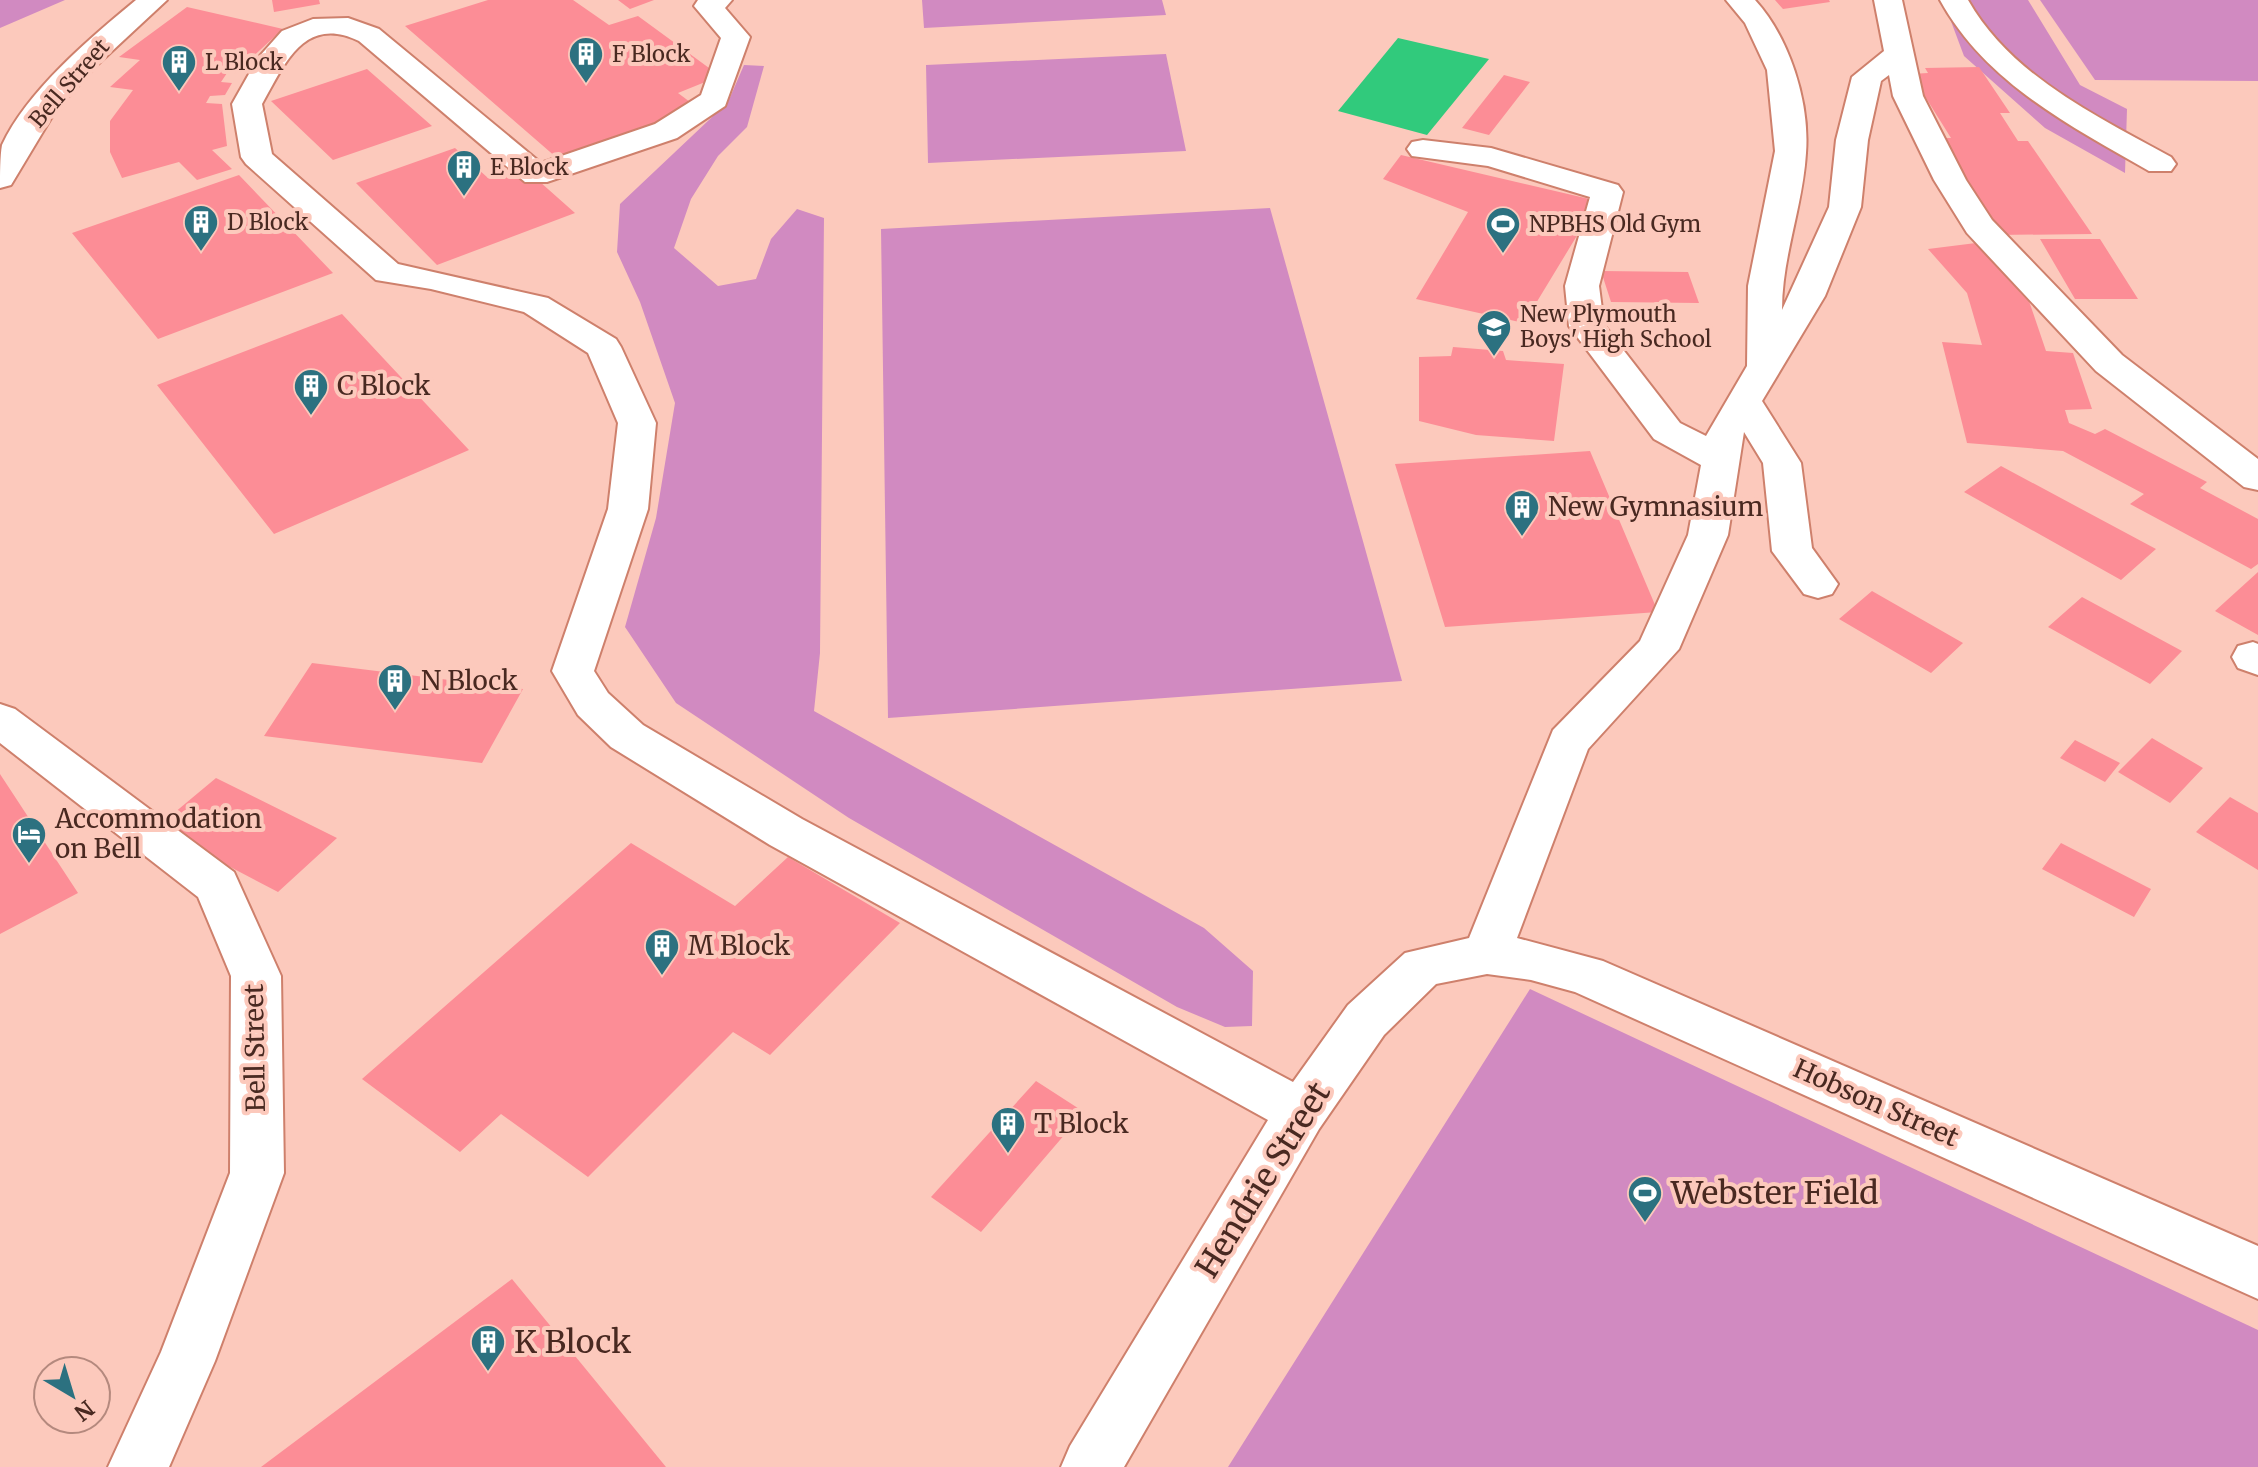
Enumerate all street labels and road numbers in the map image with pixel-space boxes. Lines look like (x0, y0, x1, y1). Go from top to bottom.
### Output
street label: Bell Street (23, 33, 115, 133)
street label: Bell Street (237, 984, 272, 1112)
street label: Hobson Street (1789, 1051, 1964, 1154)
street label: Hendrie Street (1187, 1074, 1339, 1285)

